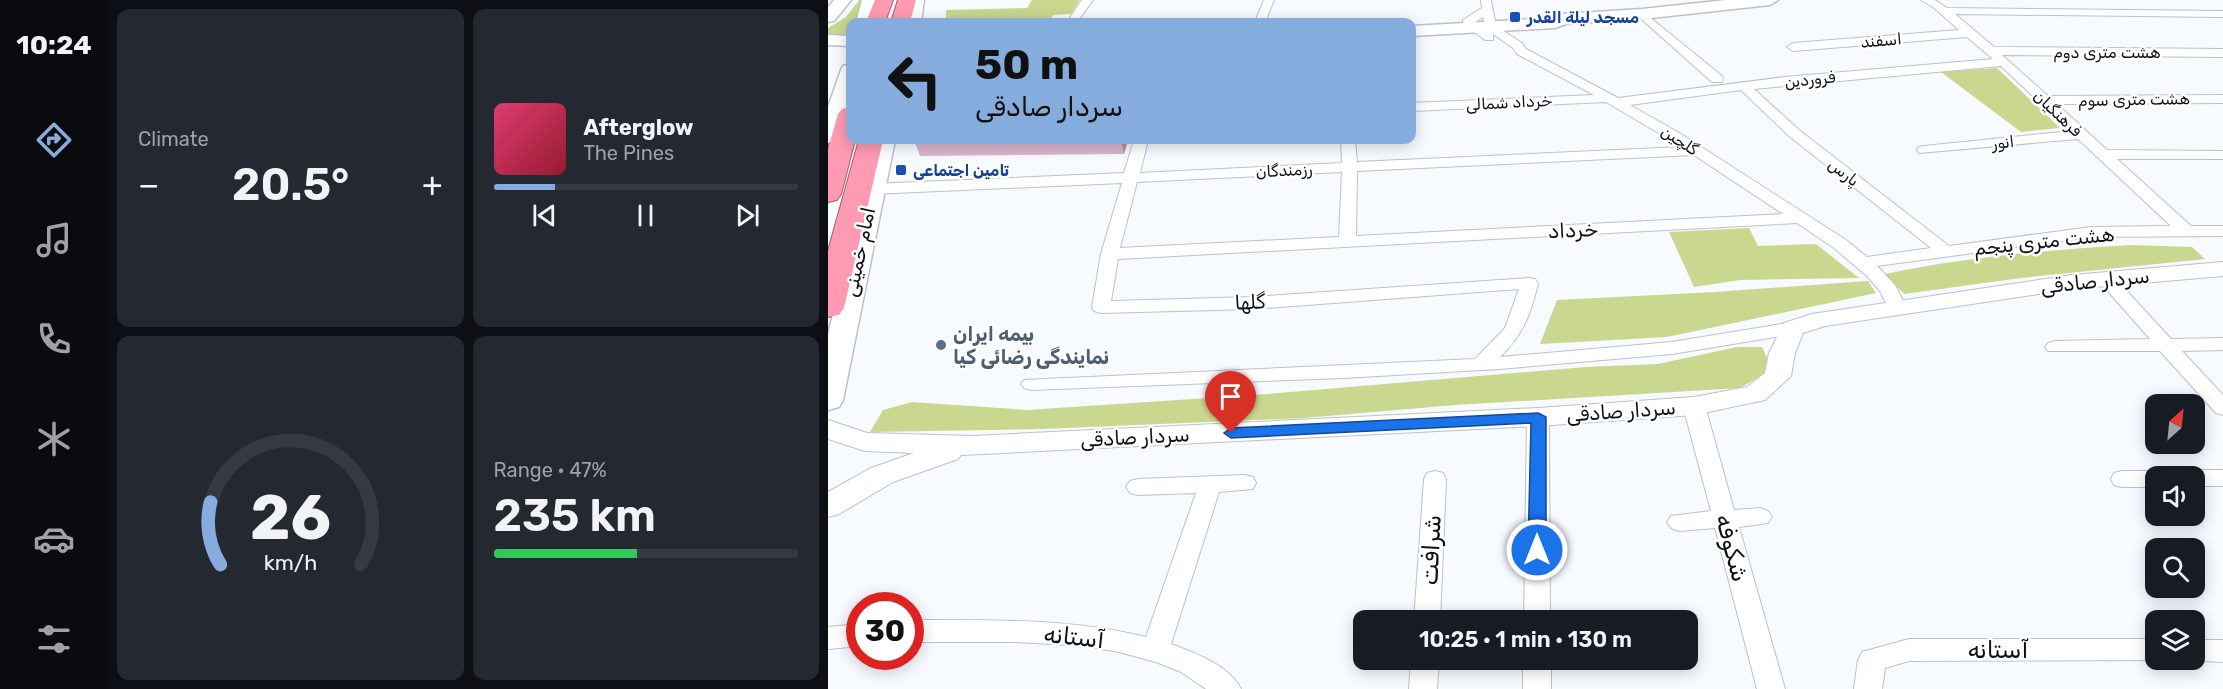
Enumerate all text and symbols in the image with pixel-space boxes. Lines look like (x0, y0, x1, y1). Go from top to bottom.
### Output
place label: مسجد لیلة القدر (1526, 8, 1639, 27)
marker: مسجد لیلة القدر (1508, 10, 1522, 24)
text: 10:24 (16, 29, 92, 61)
street label: اسفند (1860, 29, 1902, 52)
text: 50 m (975, 40, 1078, 90)
icon: left (876, 42, 954, 120)
street label: هشت متری دوم (2053, 43, 2161, 63)
street label: فروردین (1784, 67, 1837, 93)
street label: فرهنگیان (2029, 86, 2086, 142)
street label: هشت متری سوم (2078, 89, 2190, 111)
text: سردار صادقی (975, 91, 1123, 123)
street label: خرداد شمالی (1465, 91, 1553, 115)
text: Afterglow (584, 114, 694, 141)
icon: directions (33, 119, 75, 161)
street label: گلچین (1658, 121, 1702, 160)
text: Climate (138, 127, 209, 151)
street label: انور (1990, 132, 2015, 154)
text: The Pines (584, 141, 674, 165)
street label: پارس (1824, 155, 1863, 191)
text: 20.5° (232, 158, 349, 211)
street label: رزمندگان (1255, 160, 1313, 182)
place label: تامین اجتماعی (913, 161, 1009, 180)
marker: تامین اجتماعی (894, 163, 908, 177)
text: − (138, 165, 159, 204)
text: + (422, 165, 443, 204)
icon: previous (528, 199, 561, 232)
icon: pause (629, 199, 662, 232)
icon: next (731, 199, 764, 232)
street label: امام خمینی (838, 205, 882, 300)
street label: خرداد (1547, 217, 1599, 243)
icon: music (33, 219, 75, 261)
street label: هشت متری پنجم (1973, 222, 2116, 262)
street label: سردار صادقی (2039, 263, 2151, 299)
street label: گلها (1234, 289, 1266, 315)
icon: phone (33, 318, 75, 360)
place label: بیمه ایران نمایندگی رضائی کيا (953, 322, 1109, 369)
marker: بیمه ایران نمایندگی رضائی کيا (934, 338, 948, 352)
pin (1205, 371, 1256, 433)
icon: arrive (1214, 380, 1247, 413)
north arrow (2145, 394, 2205, 454)
map controls (2145, 394, 2205, 670)
street label: سردار صادقی (1565, 395, 1677, 427)
icon: climate (33, 418, 75, 460)
street label: سردار صادقی (1080, 422, 1190, 452)
text: Range · 47% (494, 458, 607, 482)
button: sound (2145, 466, 2205, 526)
text: 26 (250, 481, 331, 555)
text: 235 km (494, 489, 656, 542)
street label: شکوفه (1710, 511, 1754, 585)
street label: شرافت (1415, 514, 1447, 586)
icon: car (33, 518, 75, 560)
position arrow (1505, 518, 1569, 582)
button: search (2145, 538, 2205, 598)
text: km/h (263, 550, 317, 575)
speed limit sign: 30 (846, 592, 924, 670)
button: layers (2145, 610, 2205, 670)
icon: filters (33, 618, 75, 660)
street label: آستانه (1042, 620, 1106, 654)
text: 10:25 · 1 min · 130 m (1419, 626, 1632, 653)
street label: آستانه (1968, 636, 2028, 664)

